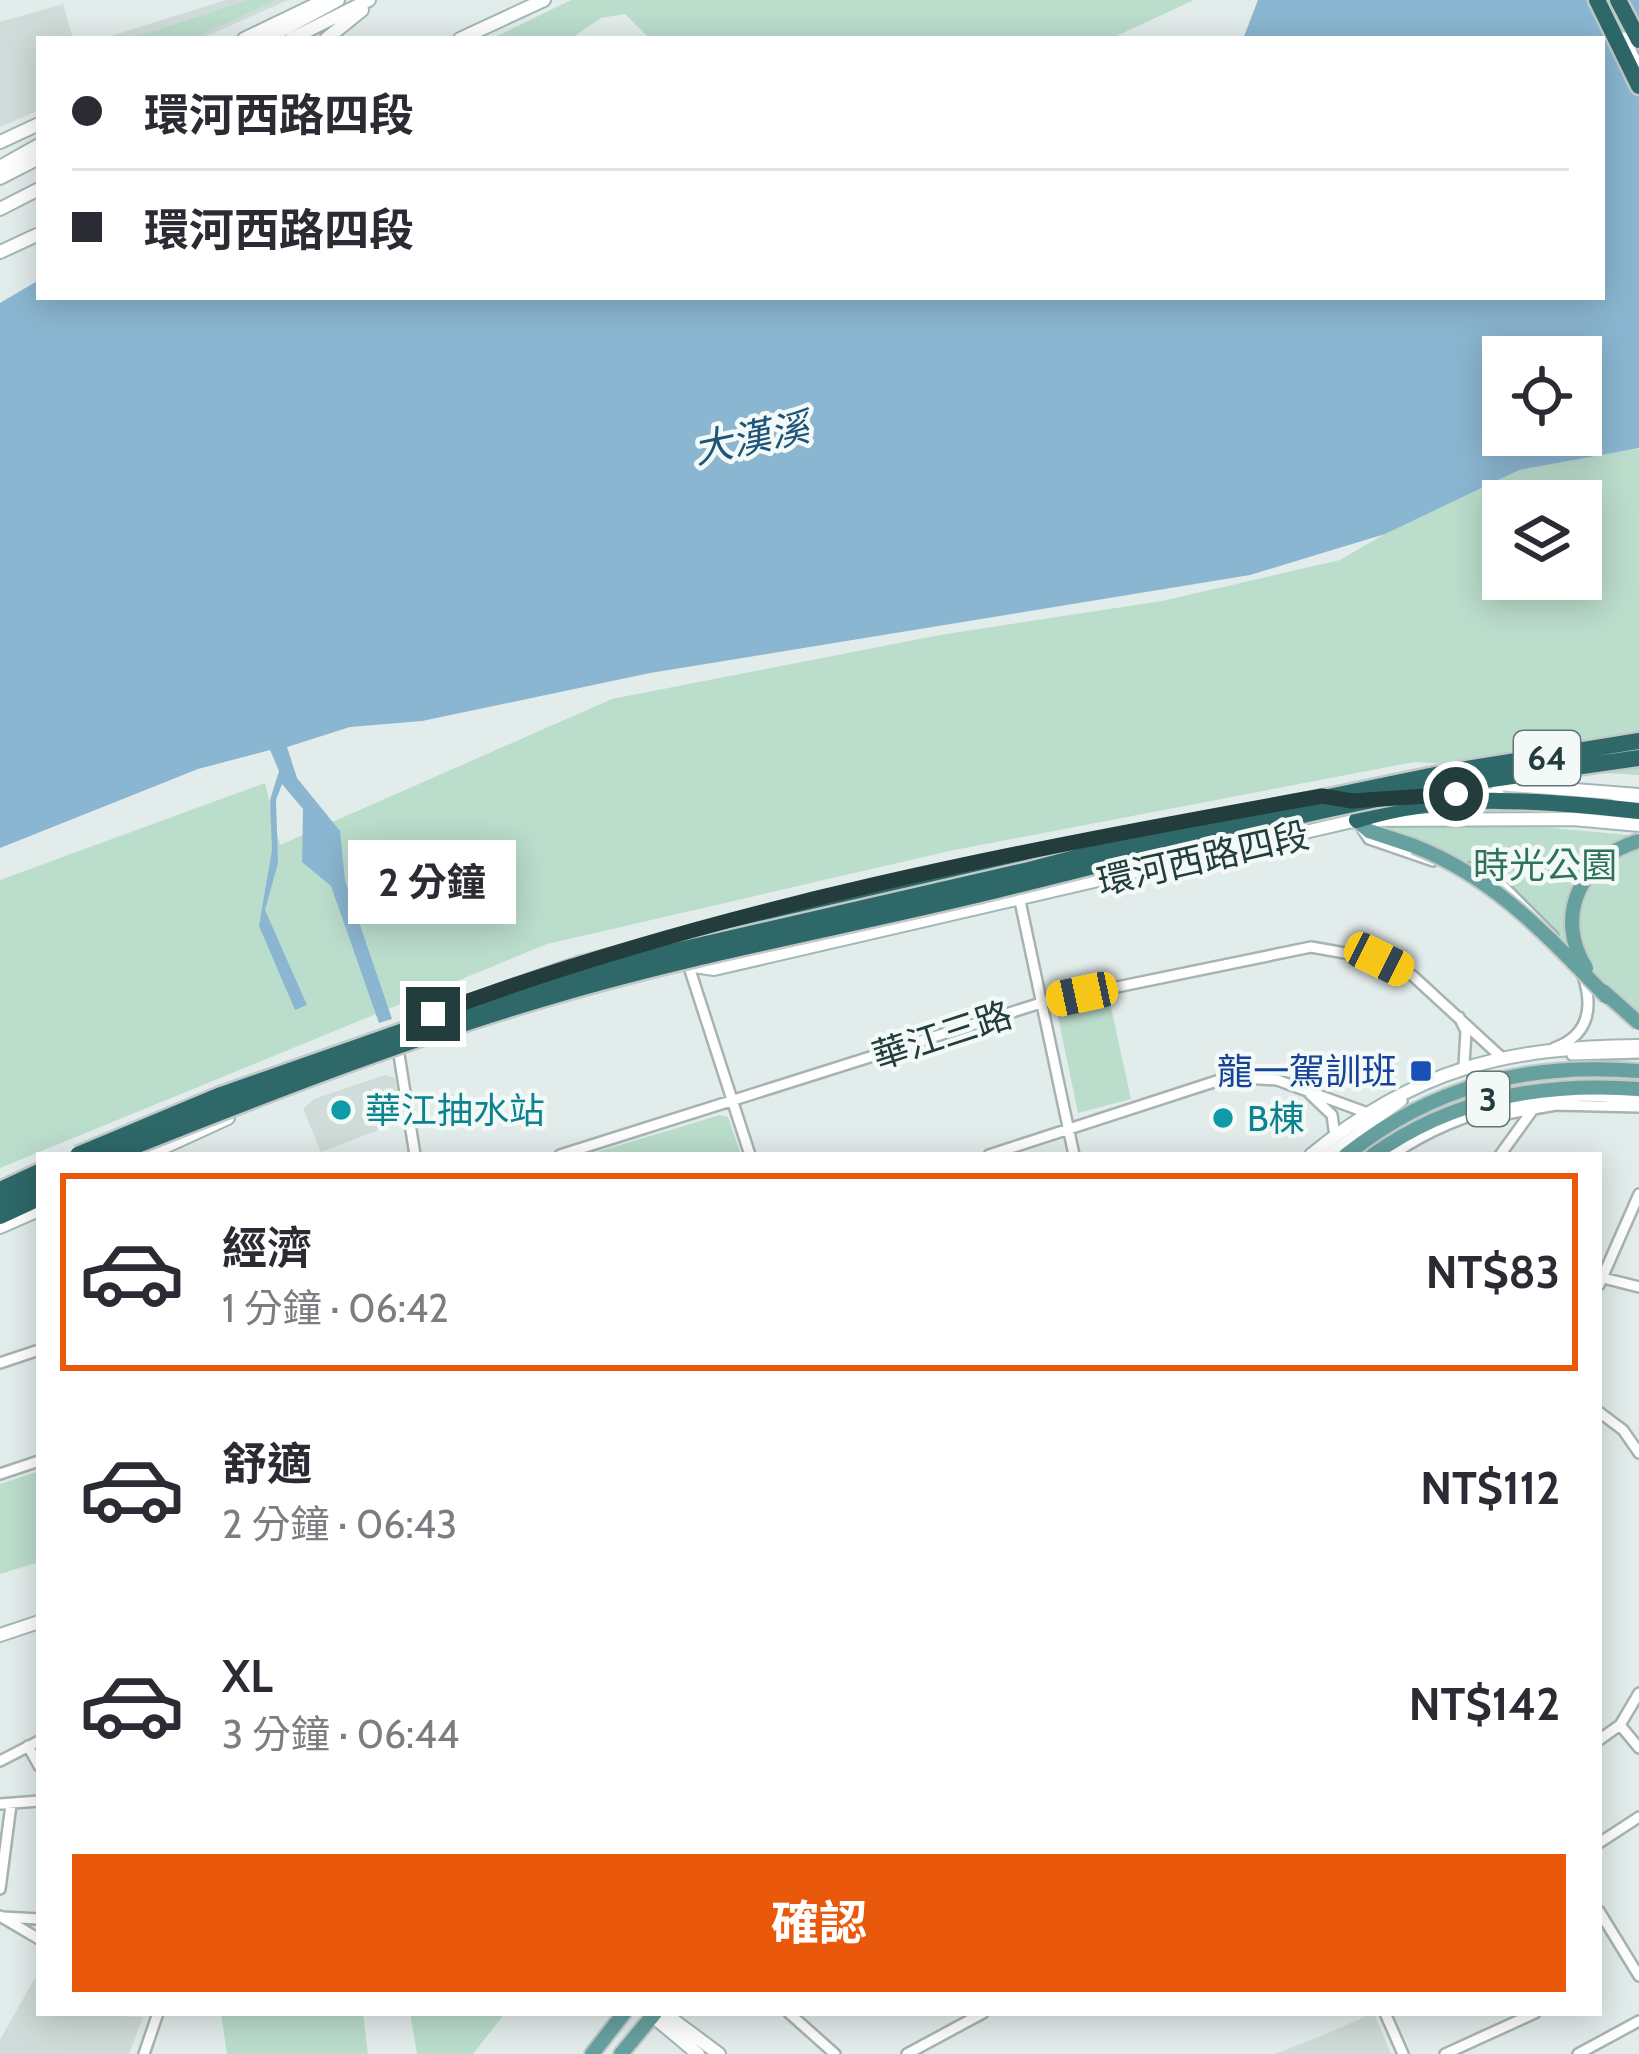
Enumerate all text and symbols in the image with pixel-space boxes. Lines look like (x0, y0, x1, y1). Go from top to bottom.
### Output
text: 環河西路四段 (144, 88, 414, 142)
text: 環河西路四段 (144, 203, 414, 257)
map controls (1482, 336, 1602, 600)
button: locate (1482, 336, 1602, 456)
water label: 大漢溪 (689, 401, 818, 474)
button: layers (1482, 480, 1602, 600)
road number: 64 (1514, 731, 1580, 785)
route start (1429, 767, 1483, 821)
street label: 環河西路四段 (1093, 812, 1313, 904)
callout: 2 分鐘 (349, 840, 517, 924)
park label: 時光公園 (1473, 843, 1617, 887)
text: 2 分鐘 (378, 858, 486, 906)
car (1339, 927, 1419, 991)
car (1043, 969, 1121, 1019)
route end (406, 987, 460, 1041)
street label: 華江三路 (867, 992, 1017, 1078)
place label: 龍一駕訓班 (1217, 1049, 1397, 1093)
marker: 龍一駕訓班 (1408, 1058, 1434, 1084)
road number: 3 (1467, 1072, 1509, 1126)
place label: 華江抽水站 (365, 1088, 545, 1132)
place label: B棟 (1247, 1096, 1305, 1140)
marker: 華江抽水站 (328, 1097, 354, 1123)
marker: B棟 (1210, 1105, 1236, 1131)
icon: car (78, 1218, 186, 1326)
text: 經濟 (222, 1221, 312, 1275)
text: NT$83 (1426, 1245, 1560, 1299)
text: 1 分鐘 · 06:42 (222, 1284, 449, 1332)
icon: car (78, 1434, 186, 1542)
text: 舒適 (222, 1437, 312, 1491)
text: NT$112 (1420, 1461, 1560, 1515)
text: 2 分鐘 · 06:43 (222, 1500, 457, 1548)
text: XL (222, 1649, 273, 1703)
icon: car (78, 1650, 186, 1758)
text: NT$142 (1409, 1677, 1560, 1731)
text: 3 分鐘 · 06:44 (222, 1710, 459, 1758)
button: 確認 (72, 1854, 1566, 1992)

